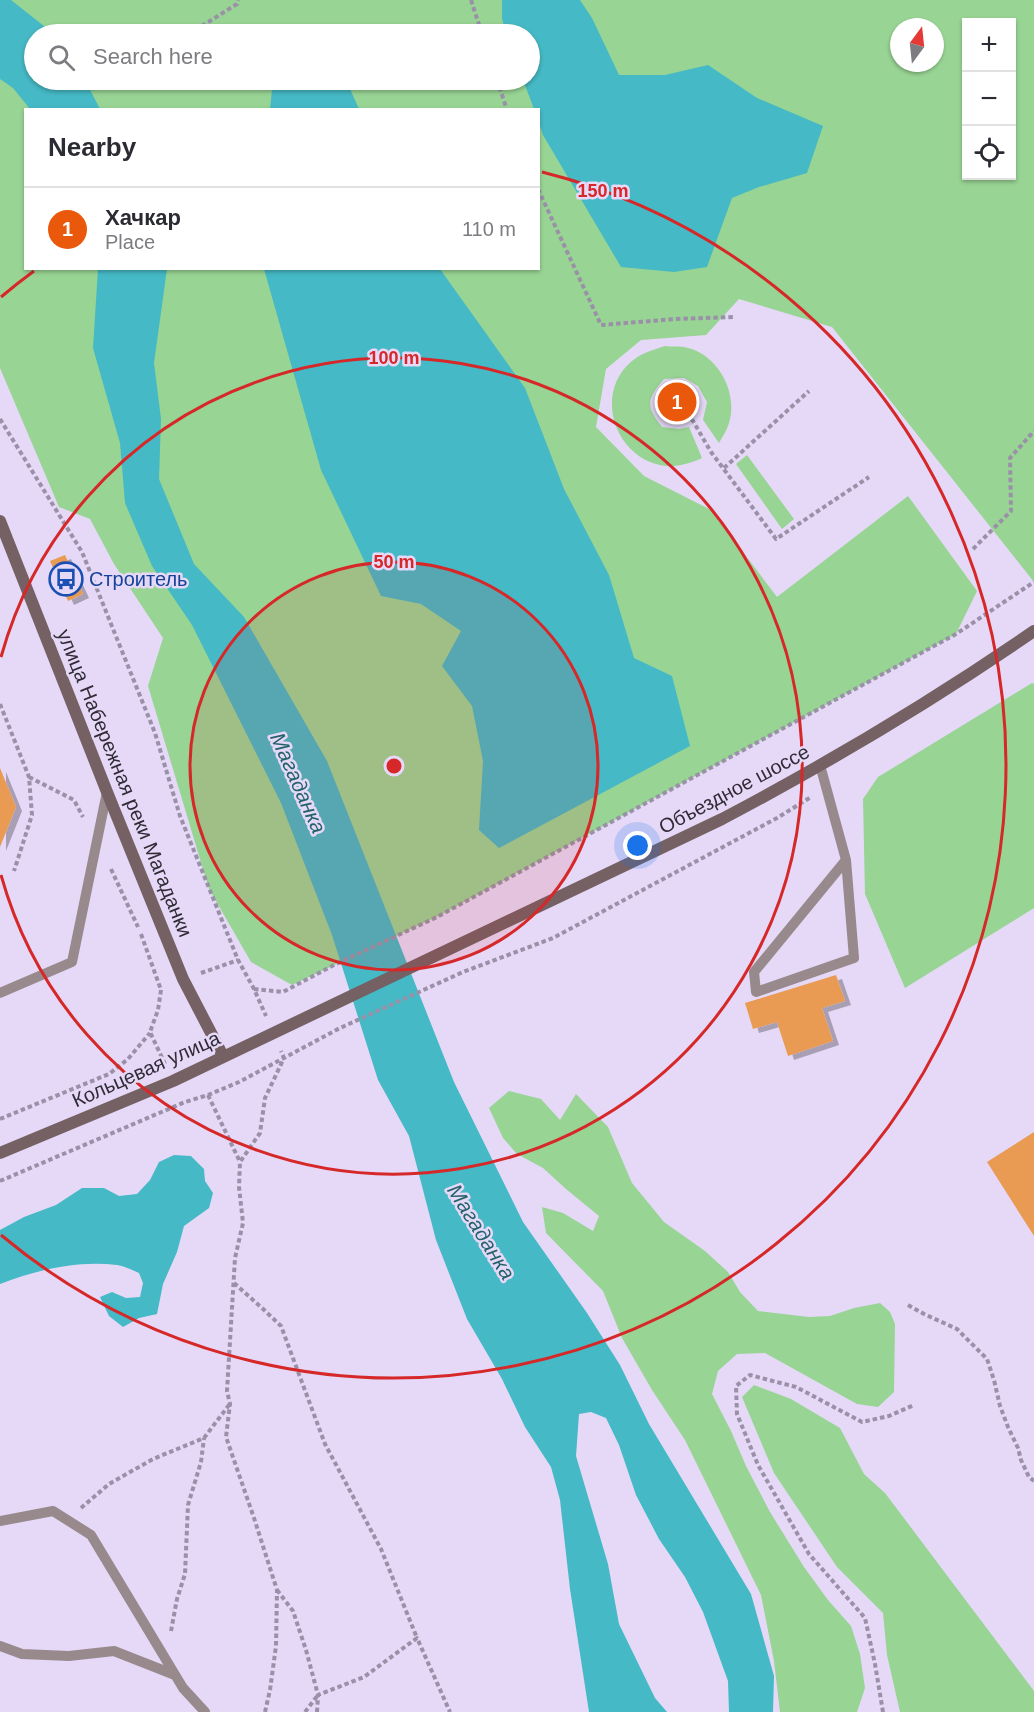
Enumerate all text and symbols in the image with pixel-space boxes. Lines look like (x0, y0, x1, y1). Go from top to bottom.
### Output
north arrow (890, 18, 944, 72)
map controls (962, 18, 1016, 180)
button: + (962, 18, 1016, 72)
search box (24, 24, 540, 90)
icon: search (45, 41, 78, 74)
text: Search here (93, 44, 213, 69)
button: − (962, 72, 1016, 126)
button: locate (962, 126, 1016, 180)
text: Nearby (48, 132, 136, 162)
text: 150 m (577, 181, 629, 201)
text: Хачкар (105, 205, 181, 230)
text: 1 (62, 218, 73, 240)
text: 110 m (462, 218, 516, 240)
text: Place (105, 231, 155, 253)
text: 100 m (368, 348, 420, 368)
pin: 1 (658, 380, 696, 424)
text: 50 m (373, 552, 415, 572)
bus stop icon: Строитель (48, 561, 84, 597)
place label: Строитель (89, 568, 188, 590)
street label: улица Набережная реки Магаданки (53, 626, 197, 940)
water label: Магаданка (266, 729, 331, 837)
street label: Объездное шоссе (655, 740, 813, 838)
centre of rings (384, 756, 404, 776)
your location (623, 831, 652, 860)
street label: Кольцевая улица (69, 1026, 224, 1112)
water label: Магаданка (443, 1180, 520, 1283)

